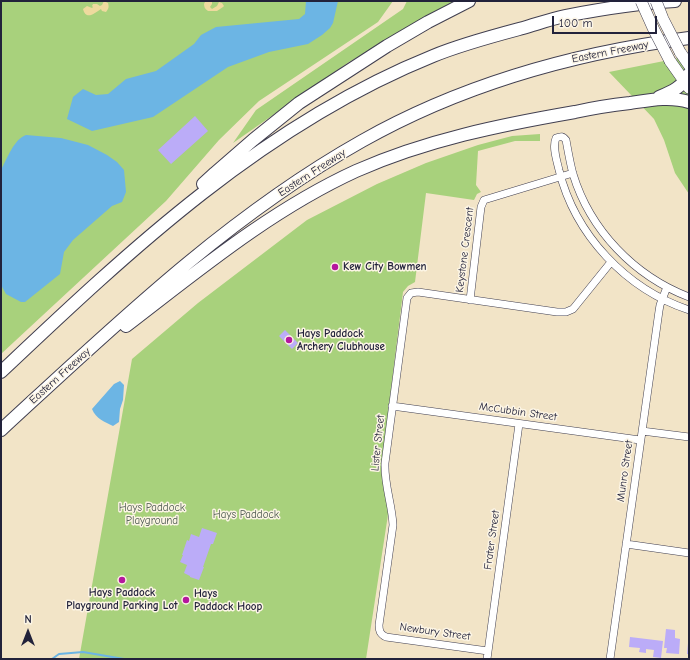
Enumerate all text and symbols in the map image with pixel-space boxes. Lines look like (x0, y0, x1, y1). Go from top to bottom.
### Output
scale bar (554, 8, 659, 34)
text: 100 m (559, 16, 592, 30)
street label: Eastern Freeway (571, 38, 649, 66)
street label: Eastern Freeway (276, 146, 348, 200)
street label: Keystone Crescent (453, 206, 477, 294)
place label: Kew City Bowmen (343, 260, 427, 274)
marker: Kew City Bowmen (330, 262, 340, 272)
place label: Hays Paddock Archery Clubhouse (297, 327, 385, 353)
marker: Hays Paddock Archery Clubhouse (284, 335, 294, 345)
street label: Eastern Freeway (27, 345, 93, 407)
street label: McCubbin Street (478, 400, 558, 424)
street label: Lister Street (368, 414, 388, 472)
street label: Munro Street (614, 439, 636, 503)
park label: Hays Paddock Playground (119, 501, 185, 527)
park label: Hays Paddock (213, 508, 279, 522)
street label: Frater Street (481, 509, 503, 571)
marker: Hays Paddock Playground Parking Lot (117, 575, 127, 585)
place label: Hays Paddock Playground Parking Lot (66, 586, 178, 612)
place label: Hays Paddock Hoop (194, 587, 262, 613)
marker: Hays Paddock Hoop (181, 595, 191, 605)
north arrow (8, 612, 48, 652)
text: N (24, 613, 32, 626)
street label: Newbury Street (399, 621, 471, 643)

